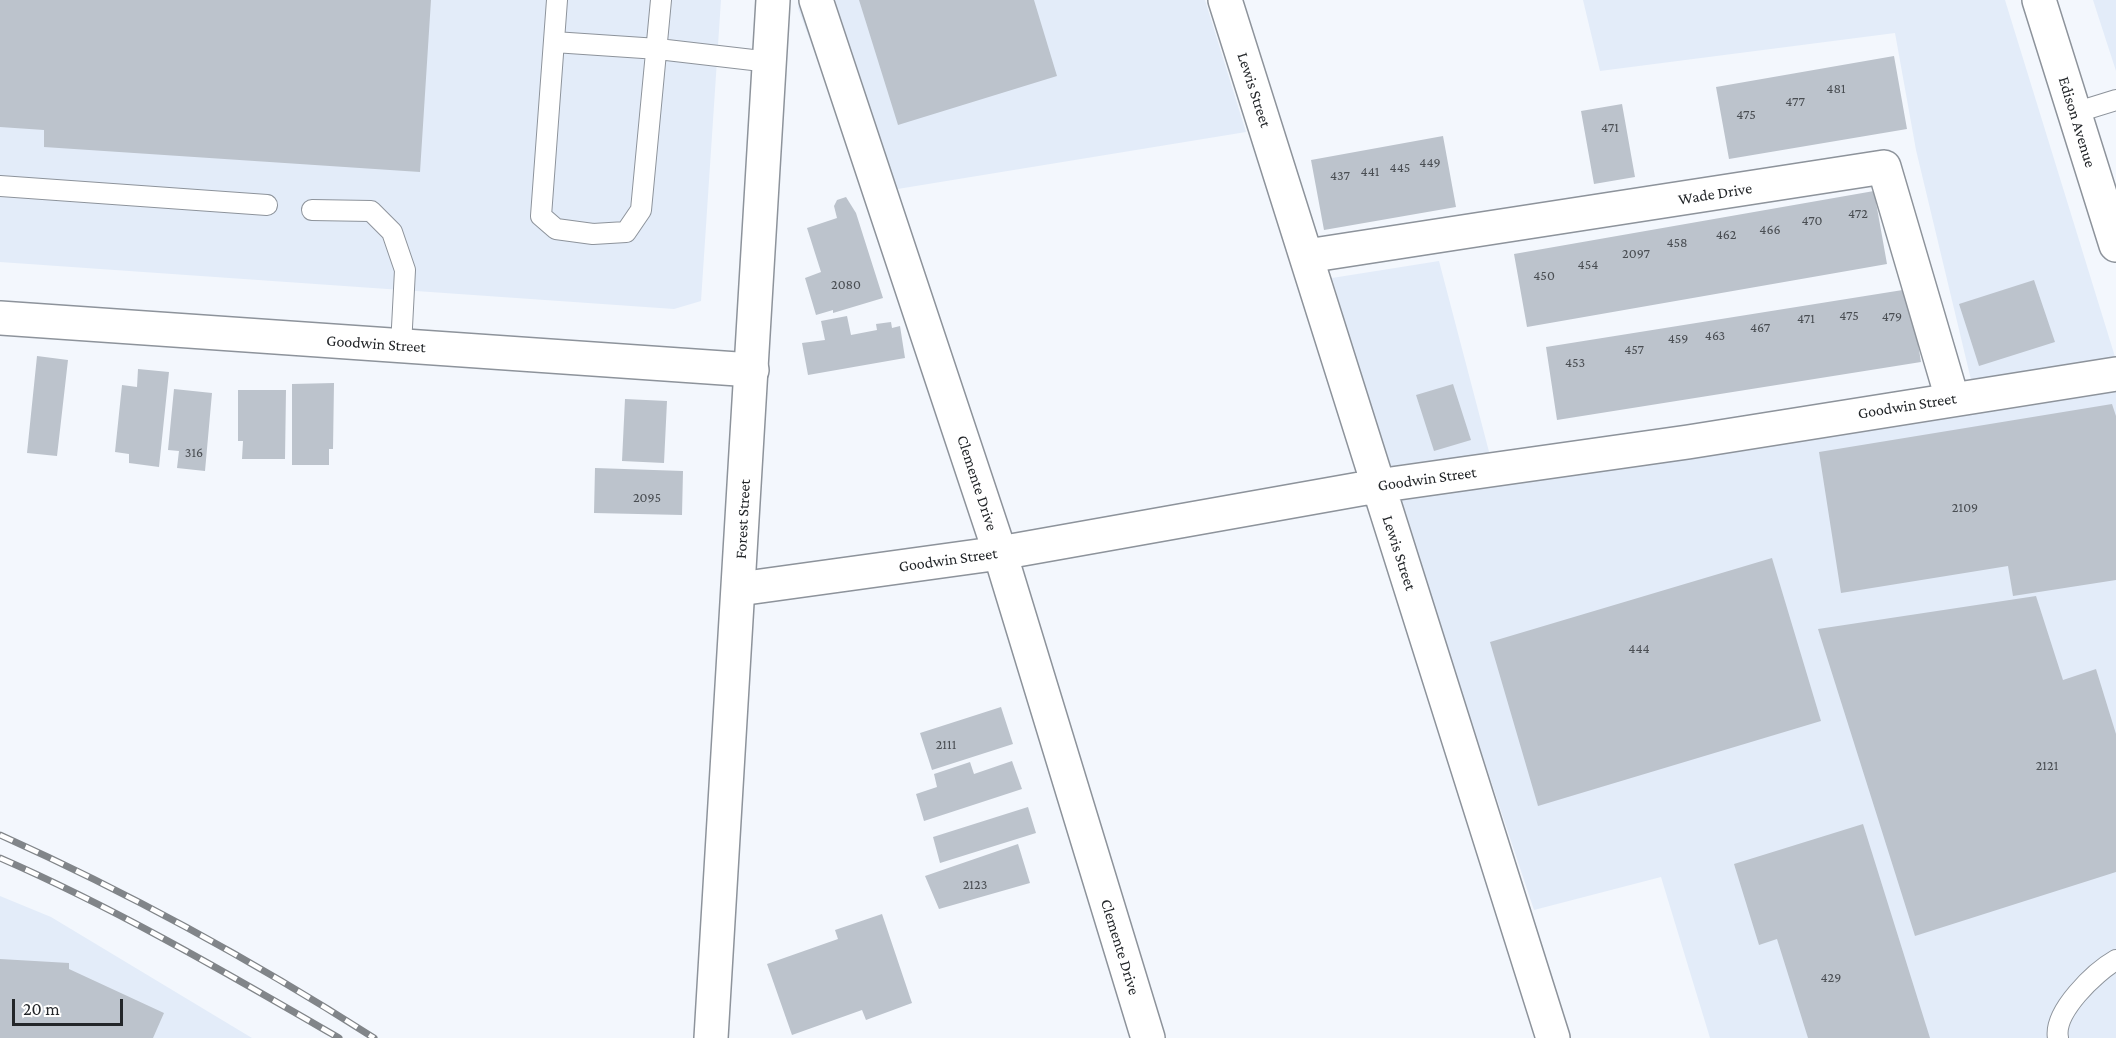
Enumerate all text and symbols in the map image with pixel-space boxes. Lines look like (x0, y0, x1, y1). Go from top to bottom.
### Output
street label: Lewis Street (1233, 50, 1275, 130)
street label: Edison Avenue (2054, 74, 2100, 170)
house number: 481 (1826, 81, 1846, 97)
house number: 477 (1785, 94, 1805, 110)
house number: 475 (1736, 107, 1756, 123)
house number: 471 (1601, 120, 1619, 136)
house number: 449 (1419, 155, 1441, 171)
house number: 445 (1390, 160, 1410, 176)
house number: 441 (1361, 164, 1379, 180)
house number: 437 (1330, 168, 1350, 184)
street label: Wade Drive (1677, 179, 1753, 209)
house number: 472 (1848, 206, 1868, 222)
house number: 470 (1802, 213, 1822, 229)
house number: 466 (1759, 222, 1781, 238)
house number: 462 (1716, 227, 1736, 243)
house number: 458 (1666, 235, 1688, 251)
house number: 2097 (1622, 246, 1650, 262)
house number: 454 (1578, 257, 1598, 273)
house number: 450 (1533, 268, 1555, 284)
house number: 2080 (831, 277, 861, 293)
house number: 475 (1839, 308, 1859, 324)
house number: 479 (1882, 309, 1902, 325)
house number: 471 (1797, 311, 1815, 327)
house number: 467 (1750, 320, 1770, 336)
house number: 463 (1705, 328, 1725, 344)
street label: Goodwin Street (326, 331, 426, 357)
house number: 459 (1668, 331, 1688, 347)
house number: 457 (1624, 342, 1644, 358)
house number: 453 (1565, 355, 1585, 371)
street label: Goodwin Street (1856, 389, 1958, 423)
street label: Clemente Drive (953, 433, 1001, 533)
house number: 316 (185, 445, 203, 461)
street label: Goodwin Street (1376, 463, 1478, 495)
street label: Forest Street (731, 479, 755, 559)
house number: 2095 (633, 490, 661, 506)
house number: 2109 (1952, 500, 1978, 516)
street label: Lewis Street (1378, 513, 1420, 593)
street label: Goodwin Street (897, 544, 999, 576)
house number: 444 (1628, 641, 1650, 657)
house number: 2111 (936, 737, 956, 753)
house number: 2121 (2036, 758, 2058, 774)
house number: 2123 (963, 877, 987, 893)
street label: Clemente Drive (1096, 897, 1144, 997)
house number: 429 (1821, 970, 1841, 986)
scale bar (15, 987, 126, 1025)
text: 20 m (23, 999, 60, 1019)

